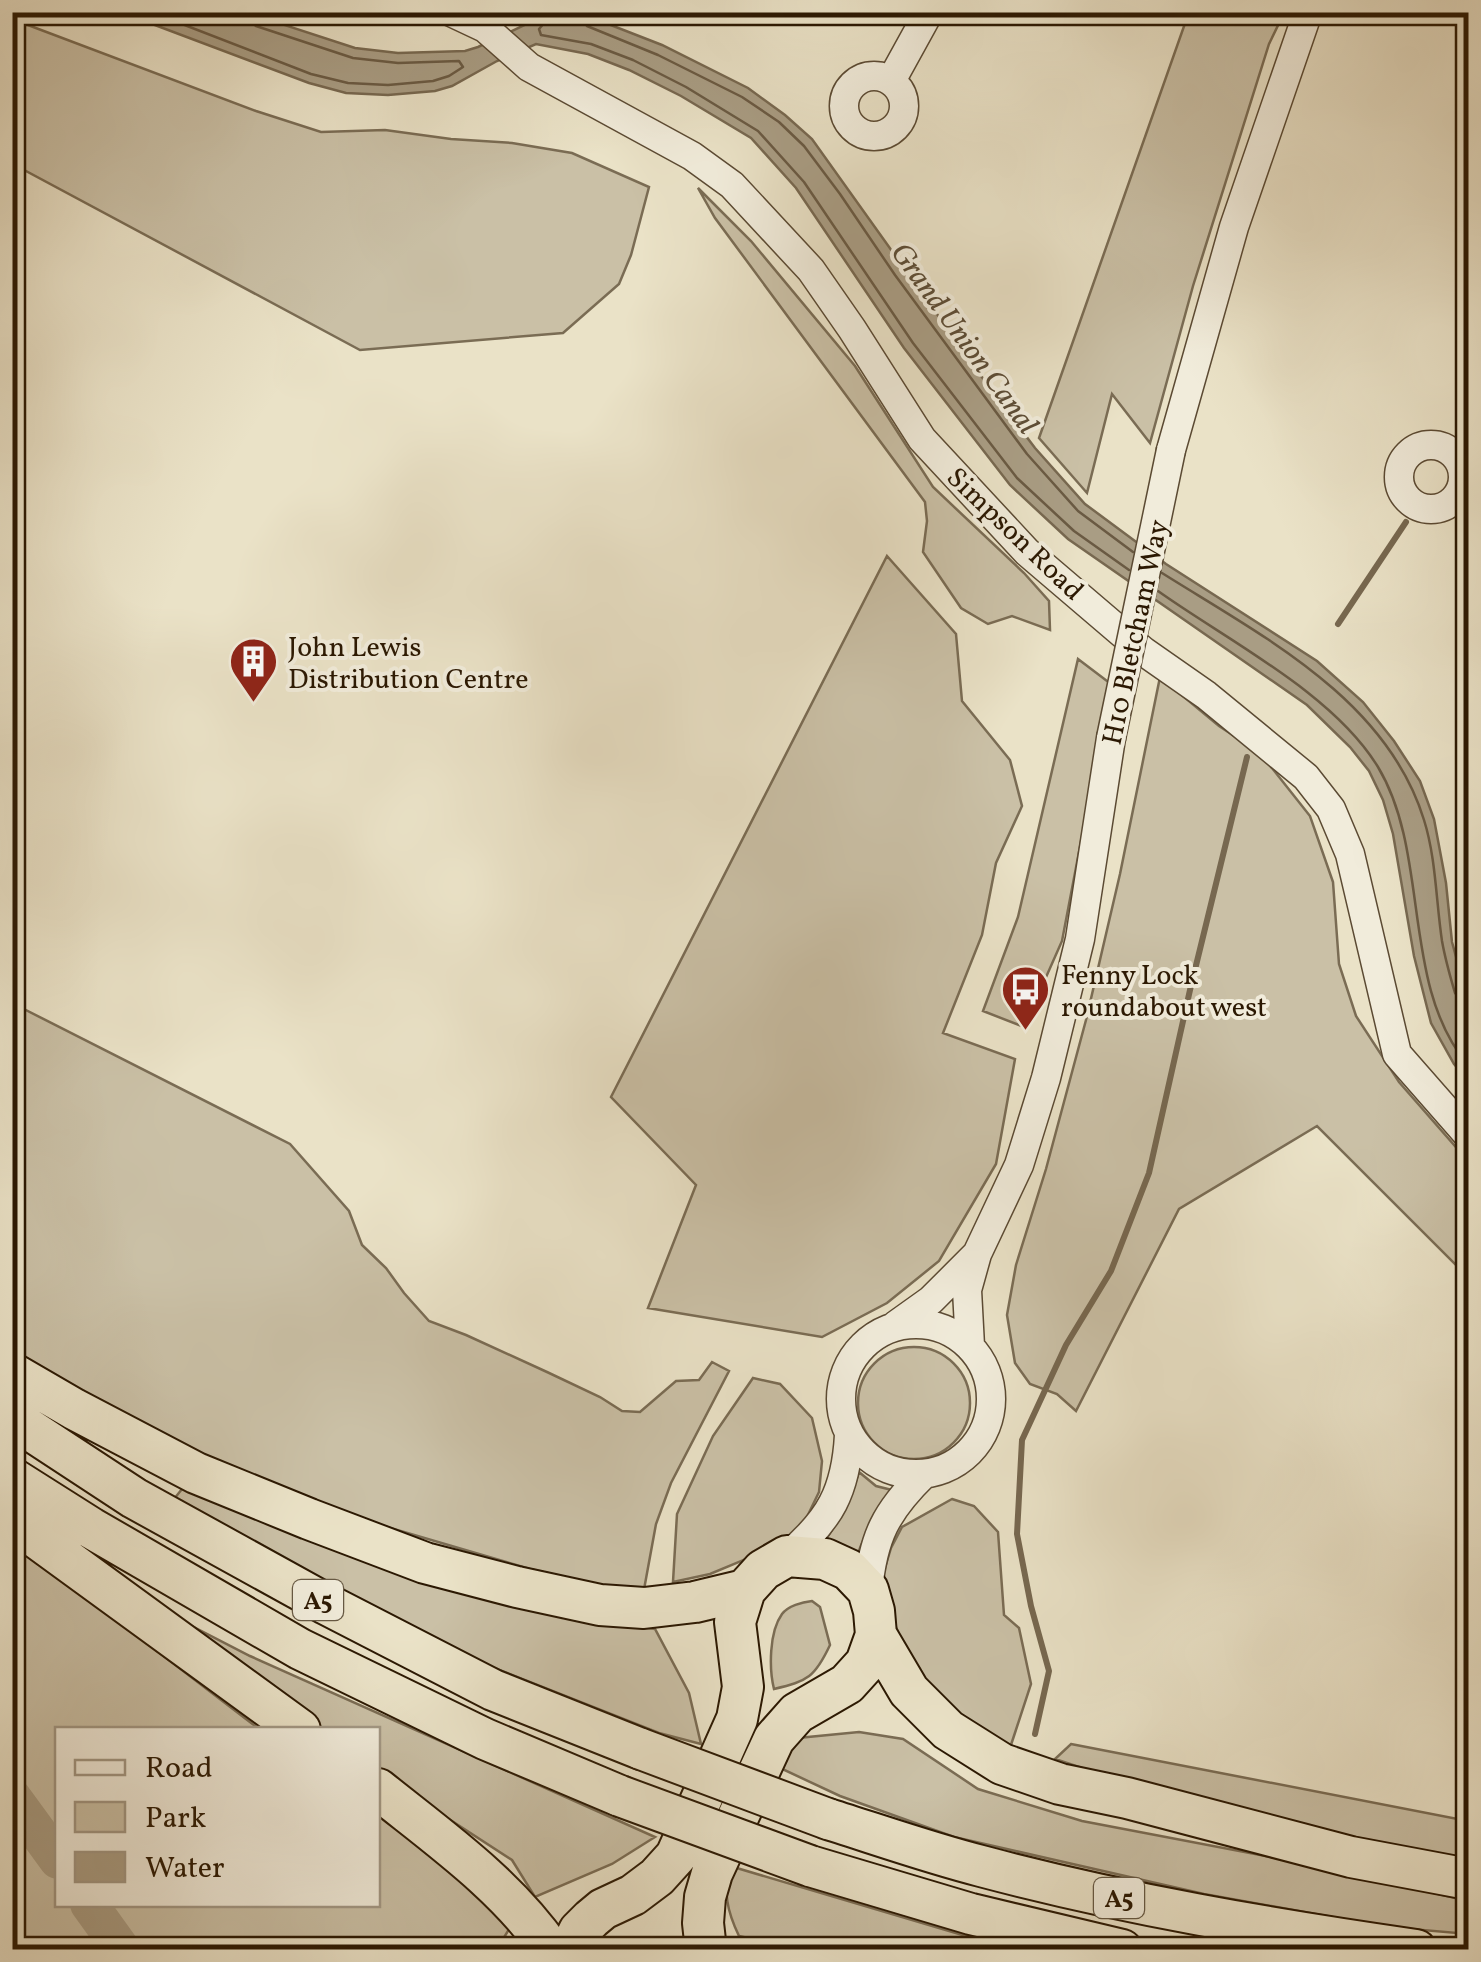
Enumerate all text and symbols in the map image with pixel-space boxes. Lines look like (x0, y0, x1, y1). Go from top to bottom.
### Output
water label: Grand Union Canal (879, 235, 1048, 444)
street label: Simpson Road (937, 459, 1092, 610)
street label: H10 Bletcham Way (1094, 516, 1179, 749)
place label: John Lewis Distribution Centre (288, 629, 529, 700)
building icon: John Lewis Distribution Centre (227, 636, 279, 704)
place label: Fenny Lock roundabout west (1061, 957, 1267, 1028)
bus stop icon: Fenny Lock roundabout west (1000, 964, 1052, 1032)
road number: A5 (293, 1580, 343, 1620)
legend (55, 1727, 380, 1907)
text: Road (145, 1748, 213, 1790)
text: Park (145, 1798, 206, 1840)
text: Water (145, 1848, 225, 1890)
road number: A5 (1094, 1878, 1144, 1918)

